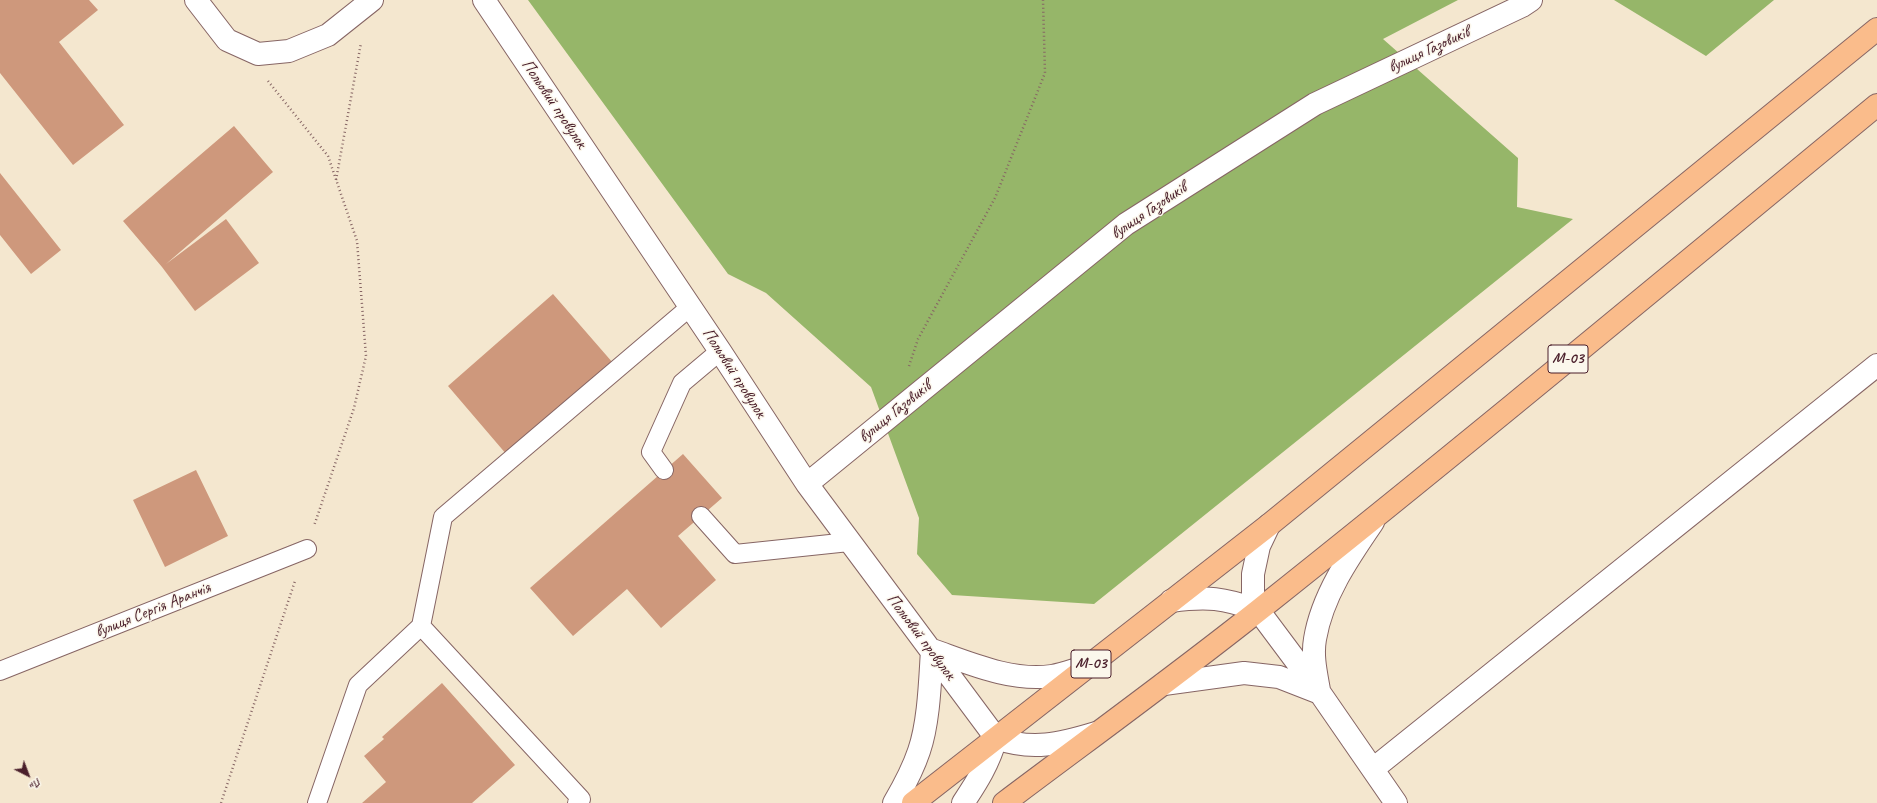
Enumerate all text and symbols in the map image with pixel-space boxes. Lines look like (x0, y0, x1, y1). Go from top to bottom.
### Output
street label: вулиця Газовиків (1385, 22, 1473, 78)
street label: Польовий провулок (517, 56, 591, 152)
street label: вулиця Газовиків (1107, 178, 1191, 244)
street label: Польовий провулок (697, 324, 771, 422)
road number: М-03 (1548, 345, 1588, 373)
street label: вулиця Газовиків (855, 376, 935, 448)
street label: вулиця Сергія Аранчія (92, 578, 214, 642)
street label: Польовий провулок (882, 590, 960, 684)
road number: М-03 (1071, 650, 1111, 678)
north arrow (8, 755, 48, 795)
text: Пн (27, 775, 45, 793)

